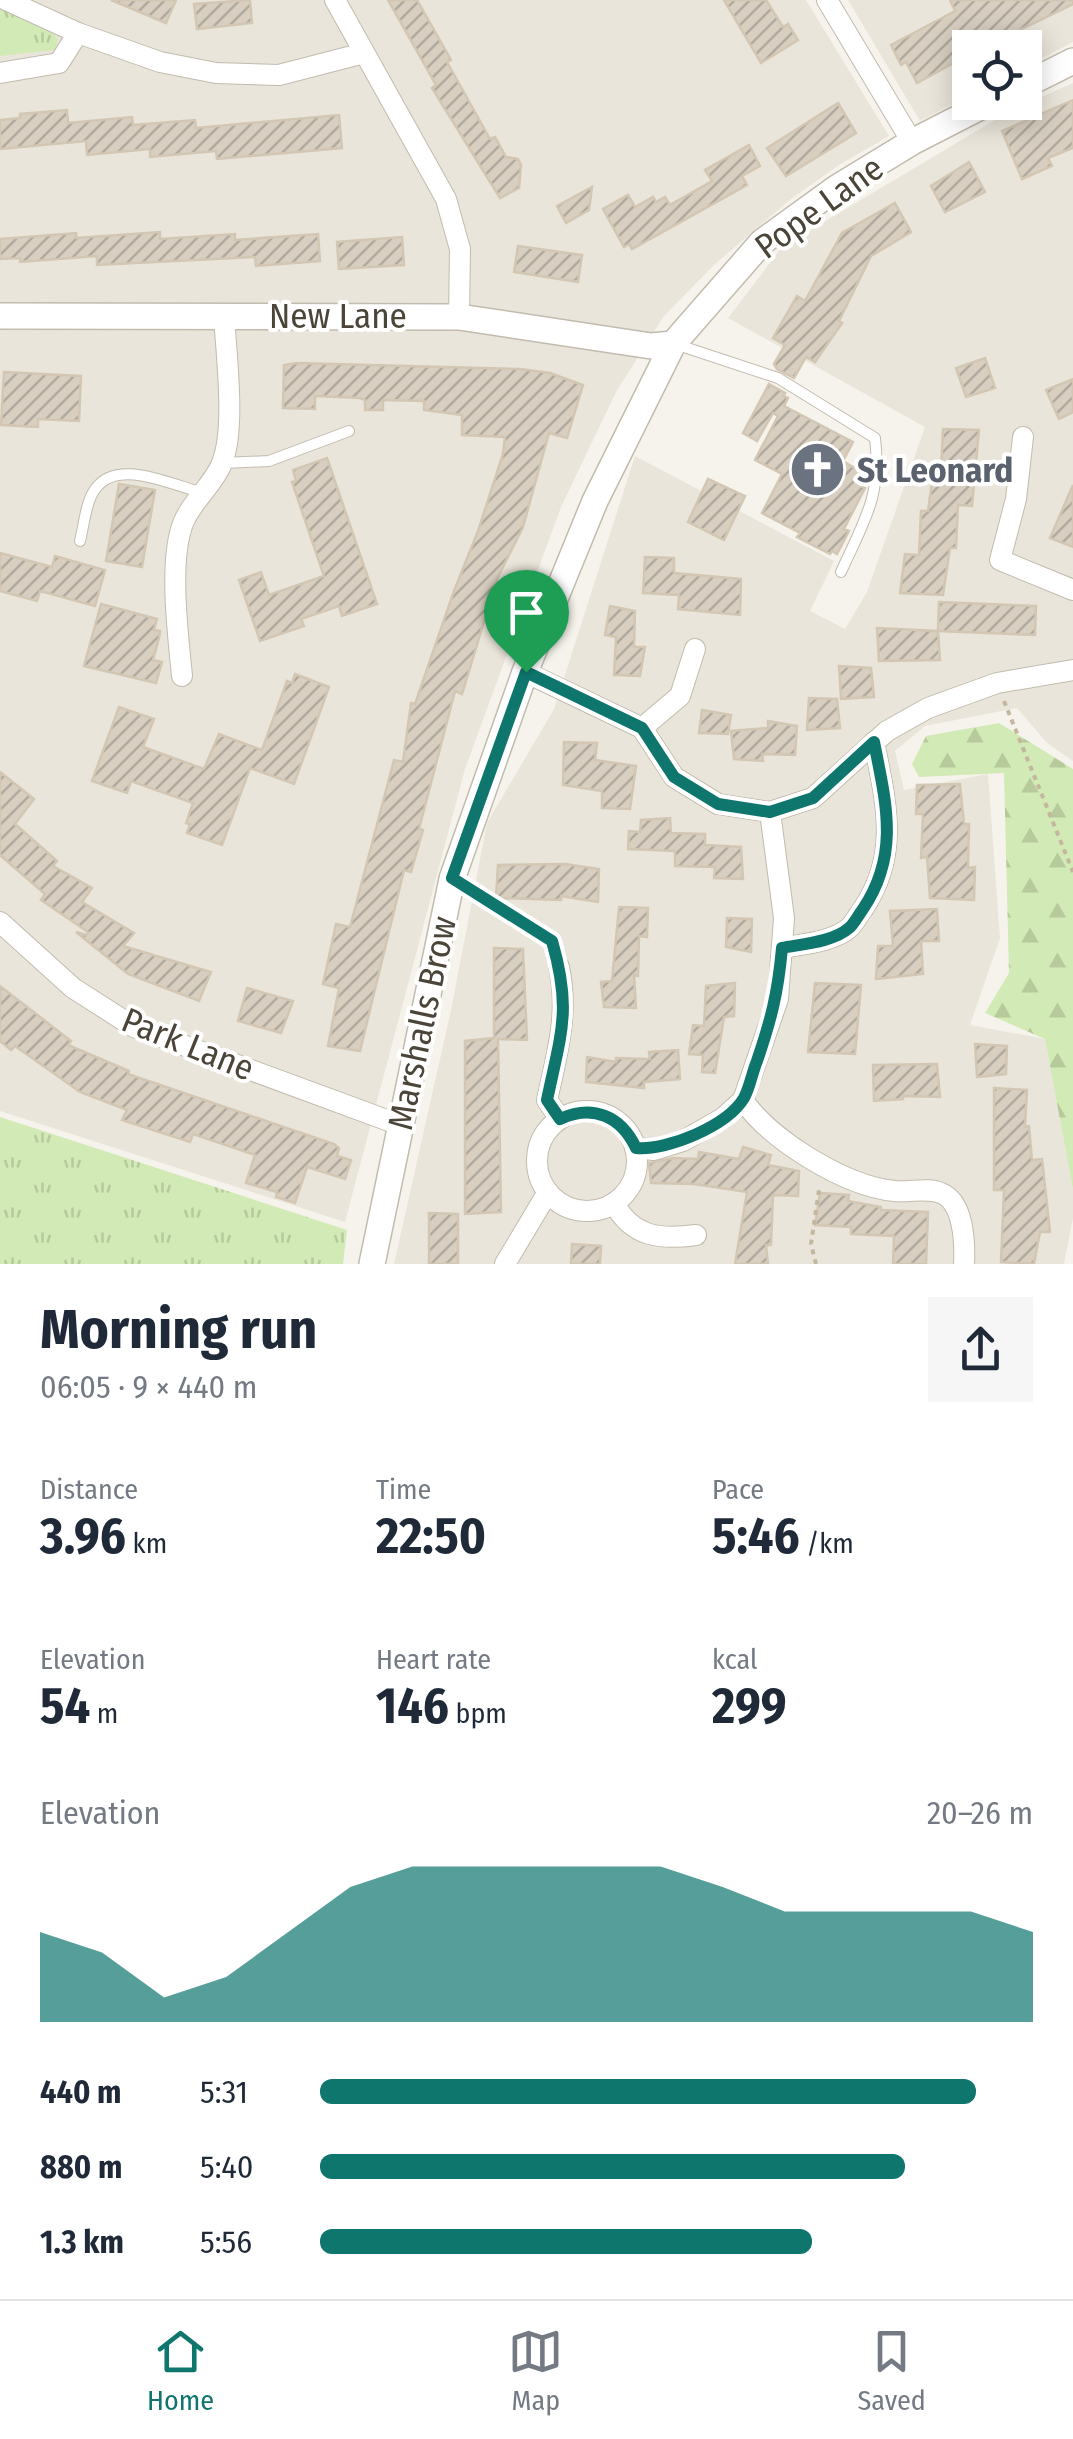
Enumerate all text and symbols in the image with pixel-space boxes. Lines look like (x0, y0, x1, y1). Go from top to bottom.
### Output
map controls (952, 30, 1042, 120)
button: locate (952, 30, 1042, 120)
street label: Pope Lane (747, 147, 891, 267)
street label: New Lane (269, 295, 407, 337)
church icon: St Leonard (788, 440, 848, 500)
place label: St Leonard (857, 449, 1013, 491)
pin (484, 570, 569, 673)
icon: arrive (499, 585, 554, 640)
street label: Marshalls Brow (379, 912, 465, 1134)
street label: Park Lane (116, 999, 260, 1089)
text: Morning run (40, 1297, 317, 1363)
button: share (928, 1297, 1033, 1402)
text: 06:05 · 9 × 440 m (40, 1368, 257, 1406)
text: Distance (40, 1473, 138, 1506)
text: Time (376, 1473, 431, 1506)
text: Pace (712, 1473, 764, 1506)
text: 3.96 (40, 1506, 126, 1566)
text: 22:50 (376, 1506, 486, 1566)
text: 5:46 (712, 1506, 800, 1566)
text: km (126, 1527, 167, 1560)
text: /km (800, 1527, 854, 1560)
text: Elevation (40, 1643, 145, 1676)
text: Heart rate (376, 1643, 491, 1676)
text: kcal (712, 1643, 757, 1676)
text: 54 (40, 1676, 90, 1736)
text: 146 (376, 1676, 449, 1736)
text: 299 (712, 1676, 787, 1736)
text: m (90, 1697, 118, 1730)
text: bpm (449, 1697, 507, 1730)
text: Elevation (40, 1794, 160, 1832)
text: 20–26 m (927, 1794, 1033, 1832)
text: 440 m (40, 2073, 121, 2111)
text: 5:31 (200, 2073, 248, 2111)
text: 880 m (40, 2148, 122, 2186)
text: 5:40 (200, 2148, 253, 2186)
text: 1.3 km (40, 2223, 124, 2261)
text: 5:56 (200, 2223, 252, 2261)
tab: Home (147, 2324, 214, 2417)
tab: Map (508, 2324, 563, 2417)
tab: Saved (857, 2324, 926, 2417)

